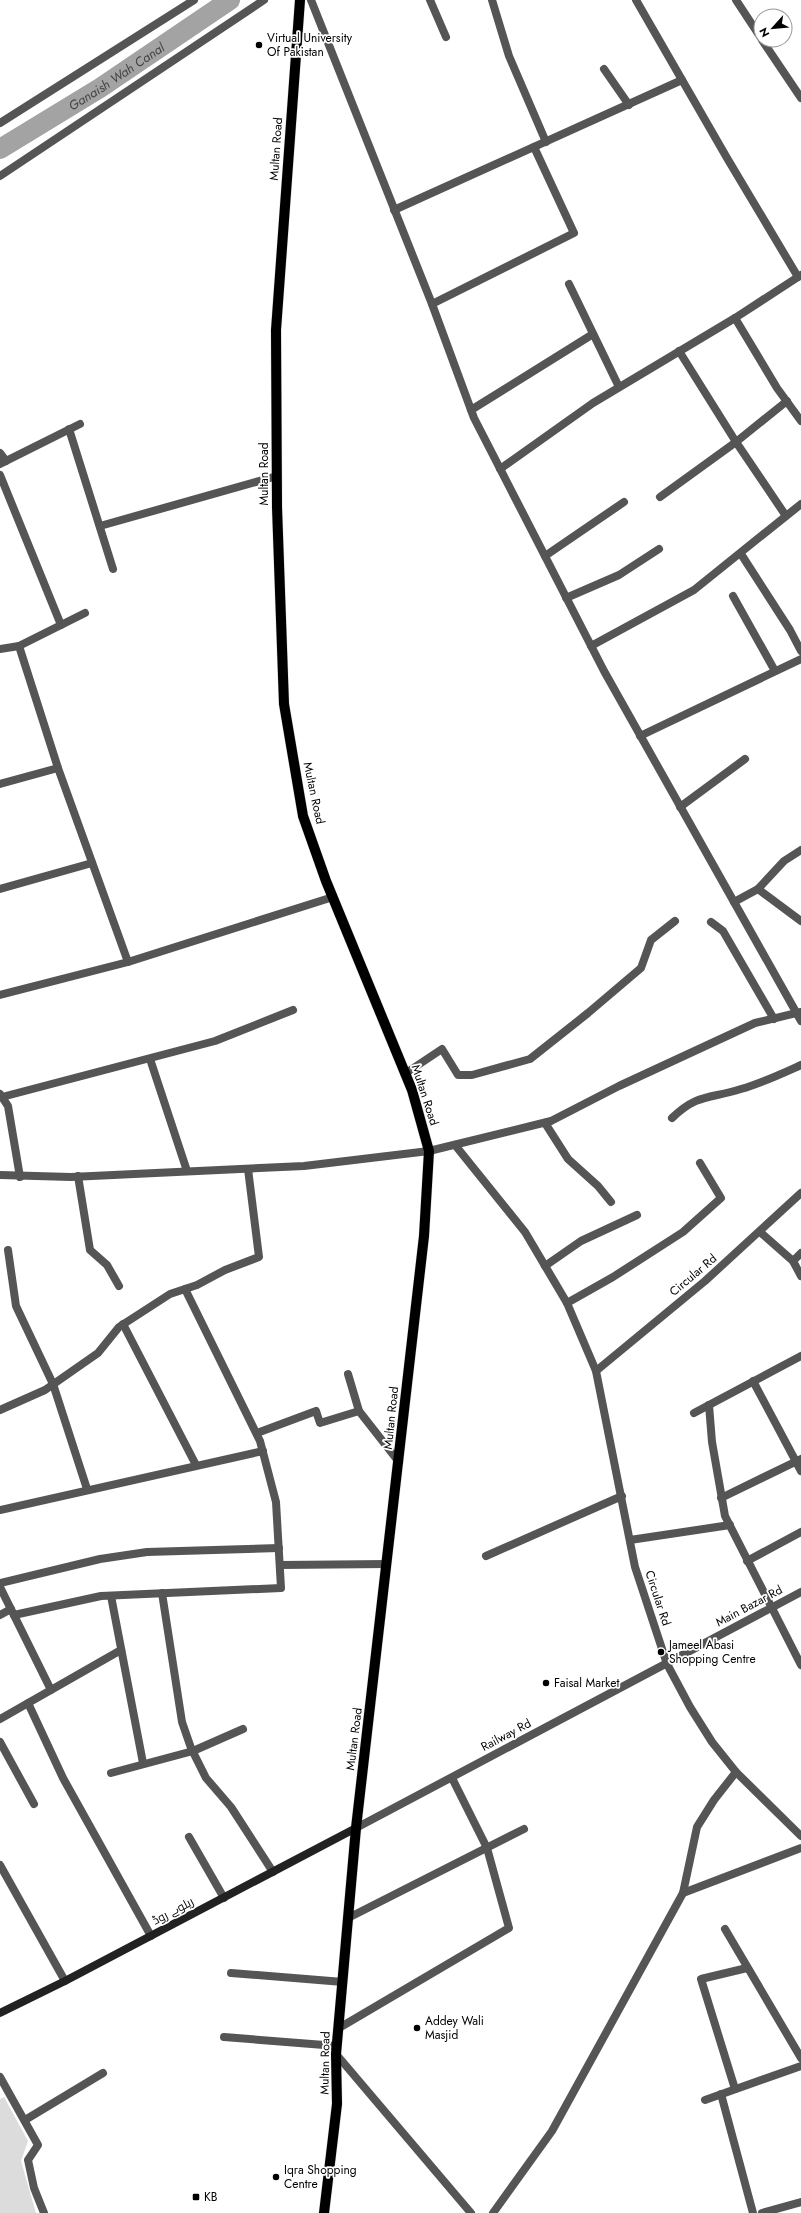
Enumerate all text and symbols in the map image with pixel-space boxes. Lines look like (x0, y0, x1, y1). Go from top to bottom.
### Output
north arrow (753, 8, 793, 48)
text: N (755, 25, 773, 40)
place label: Virtual University Of Pakistan (267, 29, 353, 61)
water label: Ganaish Wah Canal (65, 37, 169, 115)
marker: Virtual University Of Pakistan (254, 40, 264, 50)
street label: Multan Road (265, 117, 287, 181)
street label: Multan Road (255, 442, 273, 506)
street label: Multan Road (299, 760, 329, 826)
street label: Multan Road (407, 1062, 443, 1128)
street label: Circular Rd (665, 1250, 721, 1300)
street label: Multan Road (379, 1386, 403, 1450)
street label: Circular Rd (641, 1568, 675, 1628)
street label: Main Bazar Rd (712, 1581, 786, 1631)
place label: Jameel Abasi Shopping Centre (667, 1636, 756, 1668)
marker: Jameel Abasi Shopping Centre (656, 1647, 666, 1657)
place label: Faisal Market (554, 1674, 619, 1692)
marker: Faisal Market (541, 1678, 551, 1688)
street label: Multan Road (341, 1707, 367, 1771)
street label: Railway Rd (478, 1714, 534, 1756)
street label: ریلوے روڈ (149, 1893, 197, 1929)
place label: Addey Wali Masjid (425, 2012, 484, 2044)
marker: Addey Wali Masjid (412, 2023, 422, 2033)
street label: Multan Road (315, 2031, 335, 2095)
place label: Iqra Shopping Centre (284, 2161, 357, 2193)
marker: Iqra Shopping Centre (271, 2172, 281, 2182)
place label: KB (204, 2188, 218, 2206)
marker: KB (191, 2192, 201, 2202)

